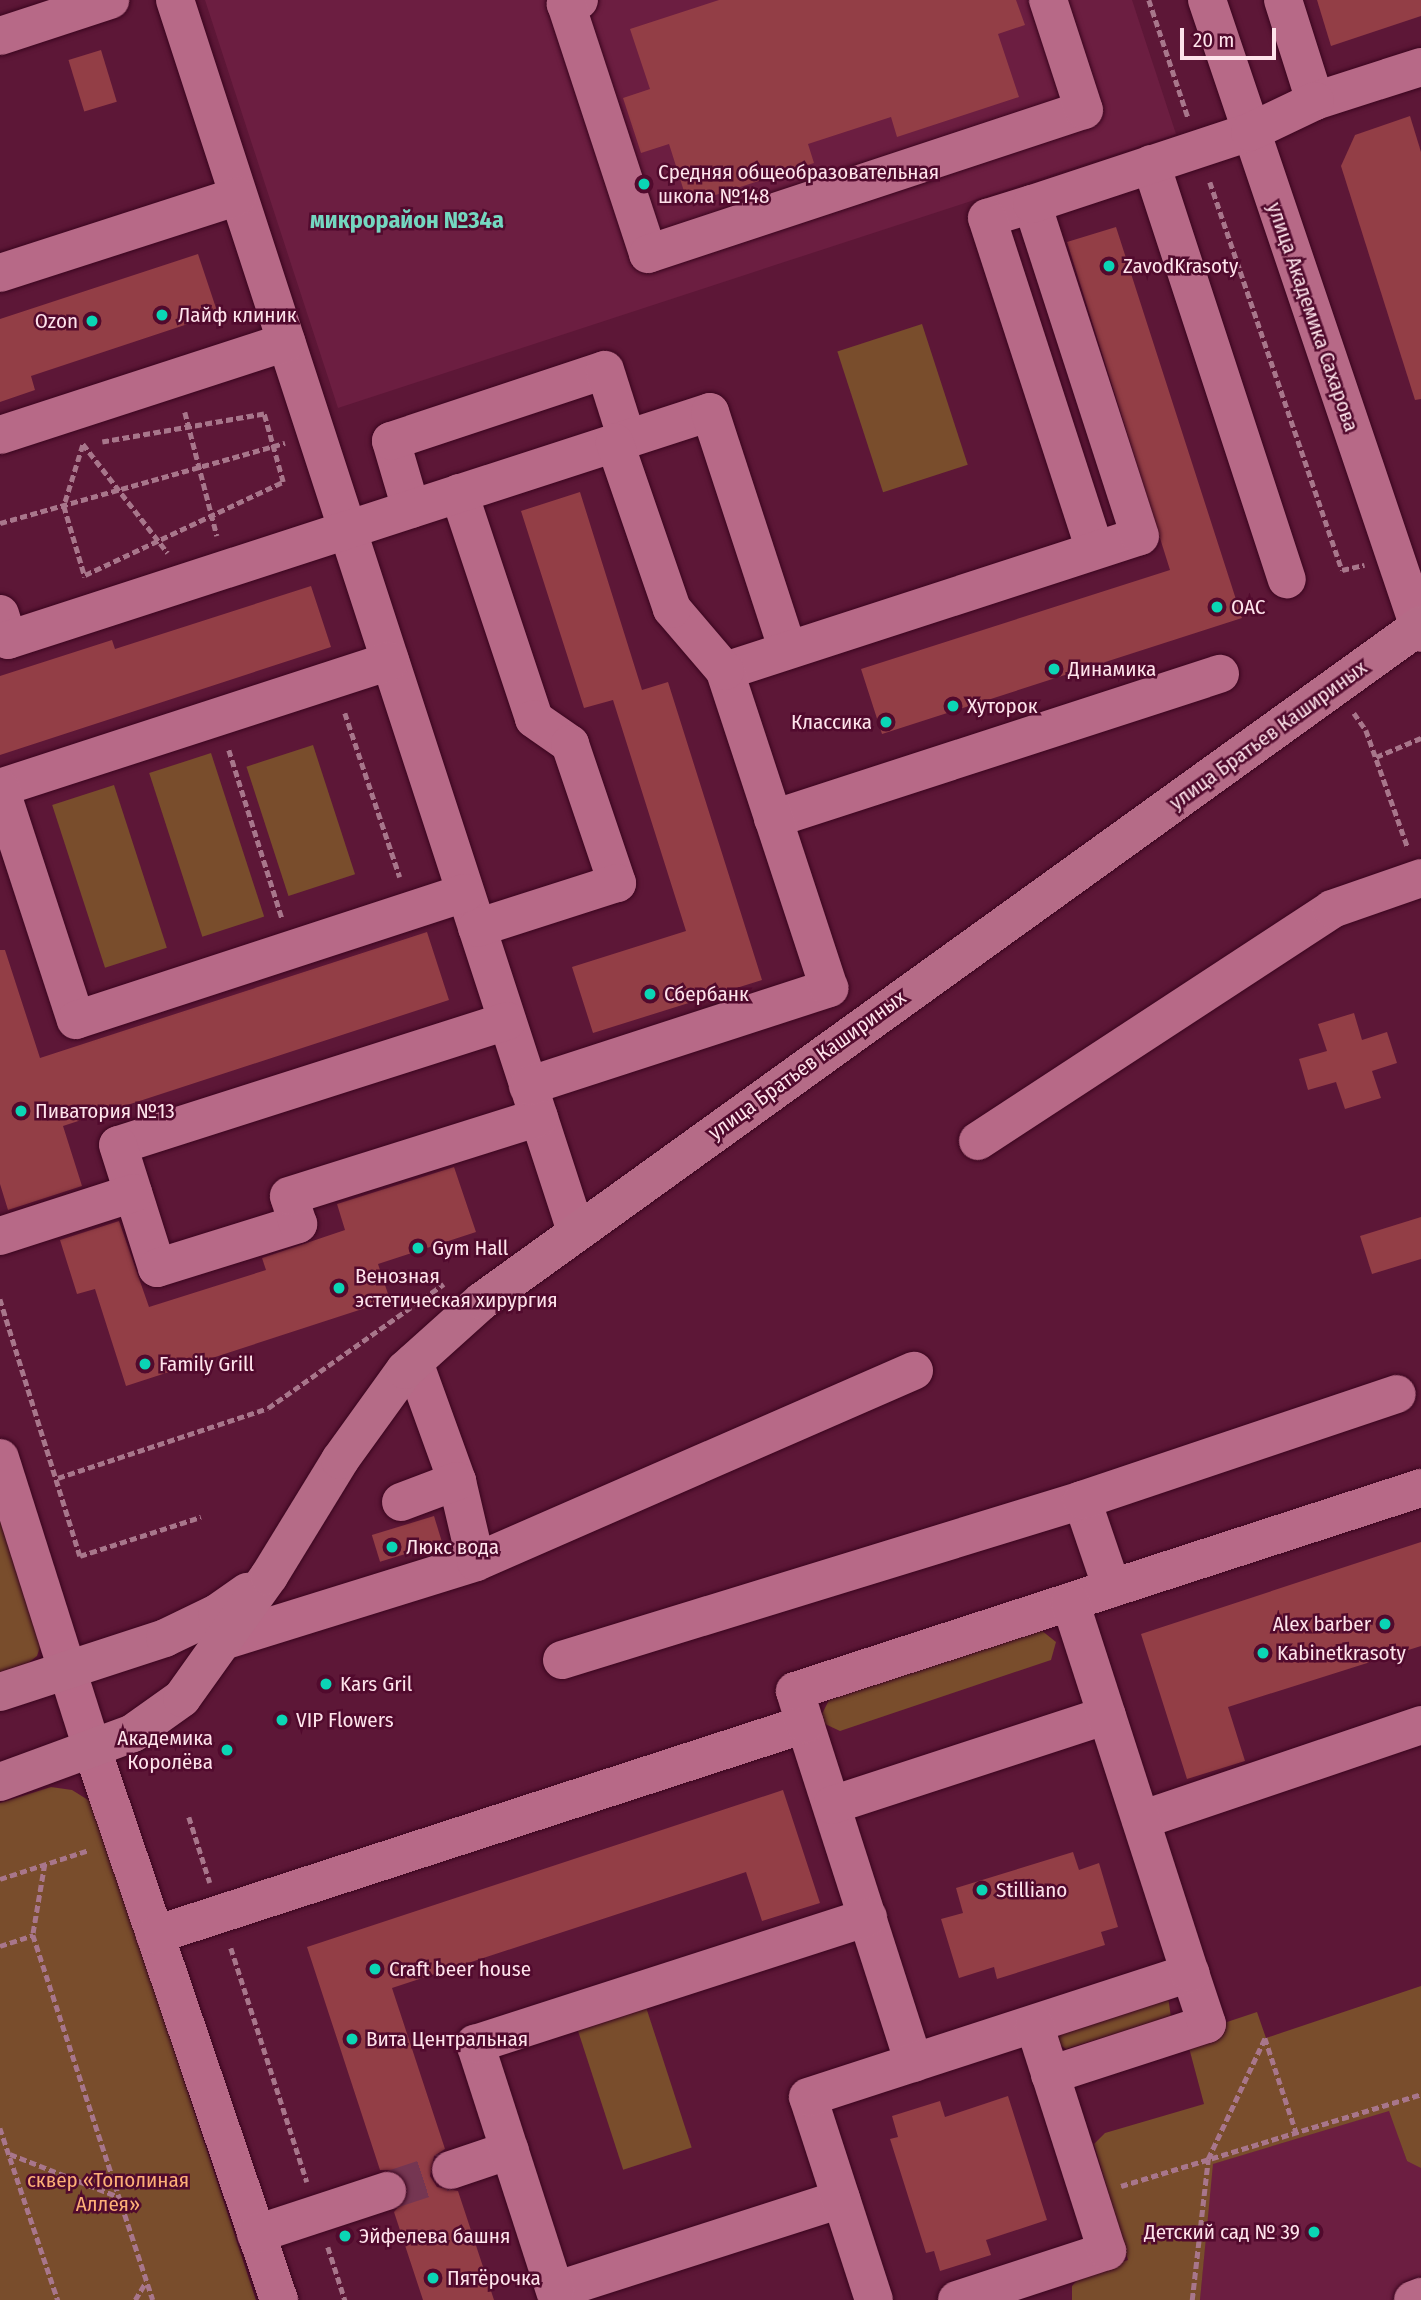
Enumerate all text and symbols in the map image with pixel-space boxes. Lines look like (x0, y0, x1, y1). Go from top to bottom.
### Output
scale bar (1183, 14, 1279, 58)
text: 20 m (1193, 27, 1234, 53)
place label: Средняя общеобразовательная школа №148 (658, 159, 939, 209)
marker: Средняя общеобразовательная школа №148 (636, 176, 652, 192)
street label: улица Академика Сахарова (1262, 199, 1364, 435)
district label: микрорайон №34а (310, 207, 504, 235)
place label: ZavodKrasoty (1123, 253, 1238, 279)
marker: ZavodKrasoty (1101, 258, 1117, 274)
place label: Лайф клиник (178, 302, 297, 328)
marker: Лайф клиник (152, 305, 172, 325)
place label: Ozon (35, 308, 78, 334)
marker: Ozon (84, 313, 100, 329)
place label: ОАС (1231, 594, 1265, 620)
marker: ОАС (1209, 599, 1225, 615)
street label: улица Братьев Кашириных (1164, 655, 1372, 815)
place label: Динамика (1068, 656, 1156, 682)
marker: Динамика (1046, 661, 1062, 677)
place label: Хуторок (967, 693, 1038, 719)
marker: Хуторок (945, 698, 961, 714)
place label: Классика (791, 709, 872, 735)
marker: Классика (878, 714, 894, 730)
place label: Сбербанк (664, 981, 749, 1007)
street label: улица Братьев Кашириных (703, 985, 911, 1145)
marker: Сбербанк (642, 986, 658, 1002)
place label: Пиватория №13 (35, 1098, 175, 1124)
marker: Пиватория №13 (13, 1103, 29, 1119)
place label: Gym Hall (432, 1235, 508, 1261)
marker: Gym Hall (410, 1240, 426, 1256)
place label: Венозная эстетическая хирургия (355, 1263, 558, 1313)
marker: Венозная эстетическая хирургия (329, 1278, 349, 1298)
place label: Family Grill (159, 1351, 254, 1377)
marker: Family Grill (137, 1356, 153, 1372)
place label: Люкс вода (406, 1534, 499, 1560)
marker: Люкс вода (384, 1539, 400, 1555)
place label: Alex barber (1273, 1611, 1371, 1637)
marker: Alex barber (1377, 1616, 1393, 1632)
place label: Kabinetkrasoty (1277, 1640, 1406, 1666)
marker: Kabinetkrasoty (1255, 1645, 1271, 1661)
place label: Kars Gril (340, 1671, 412, 1697)
marker: Kars Gril (318, 1676, 334, 1692)
place label: VIP Flowers (296, 1707, 394, 1733)
marker: VIP Flowers (274, 1712, 290, 1728)
place label: Академика Королёва (117, 1725, 213, 1775)
marker: Академика Королёва (219, 1742, 235, 1758)
place label: Stilliano (996, 1877, 1067, 1903)
marker: Stilliano (974, 1882, 990, 1898)
place label: Craft beer house (389, 1956, 531, 1982)
marker: Craft beer house (367, 1961, 383, 1977)
place label: Вита Центральная (366, 2026, 528, 2052)
marker: Вита Центральная (344, 2031, 360, 2047)
park label: сквер «Тополиная Аллея» (27, 2167, 189, 2217)
place label: Детский сад № 39 (1144, 2219, 1300, 2245)
place label: Эйфелева башня (359, 2223, 510, 2249)
marker: Детский сад № 39 (1306, 2224, 1322, 2240)
marker: Эйфелева башня (337, 2228, 353, 2244)
place label: Пятёрочка (447, 2265, 541, 2291)
marker: Пятёрочка (425, 2270, 441, 2286)

